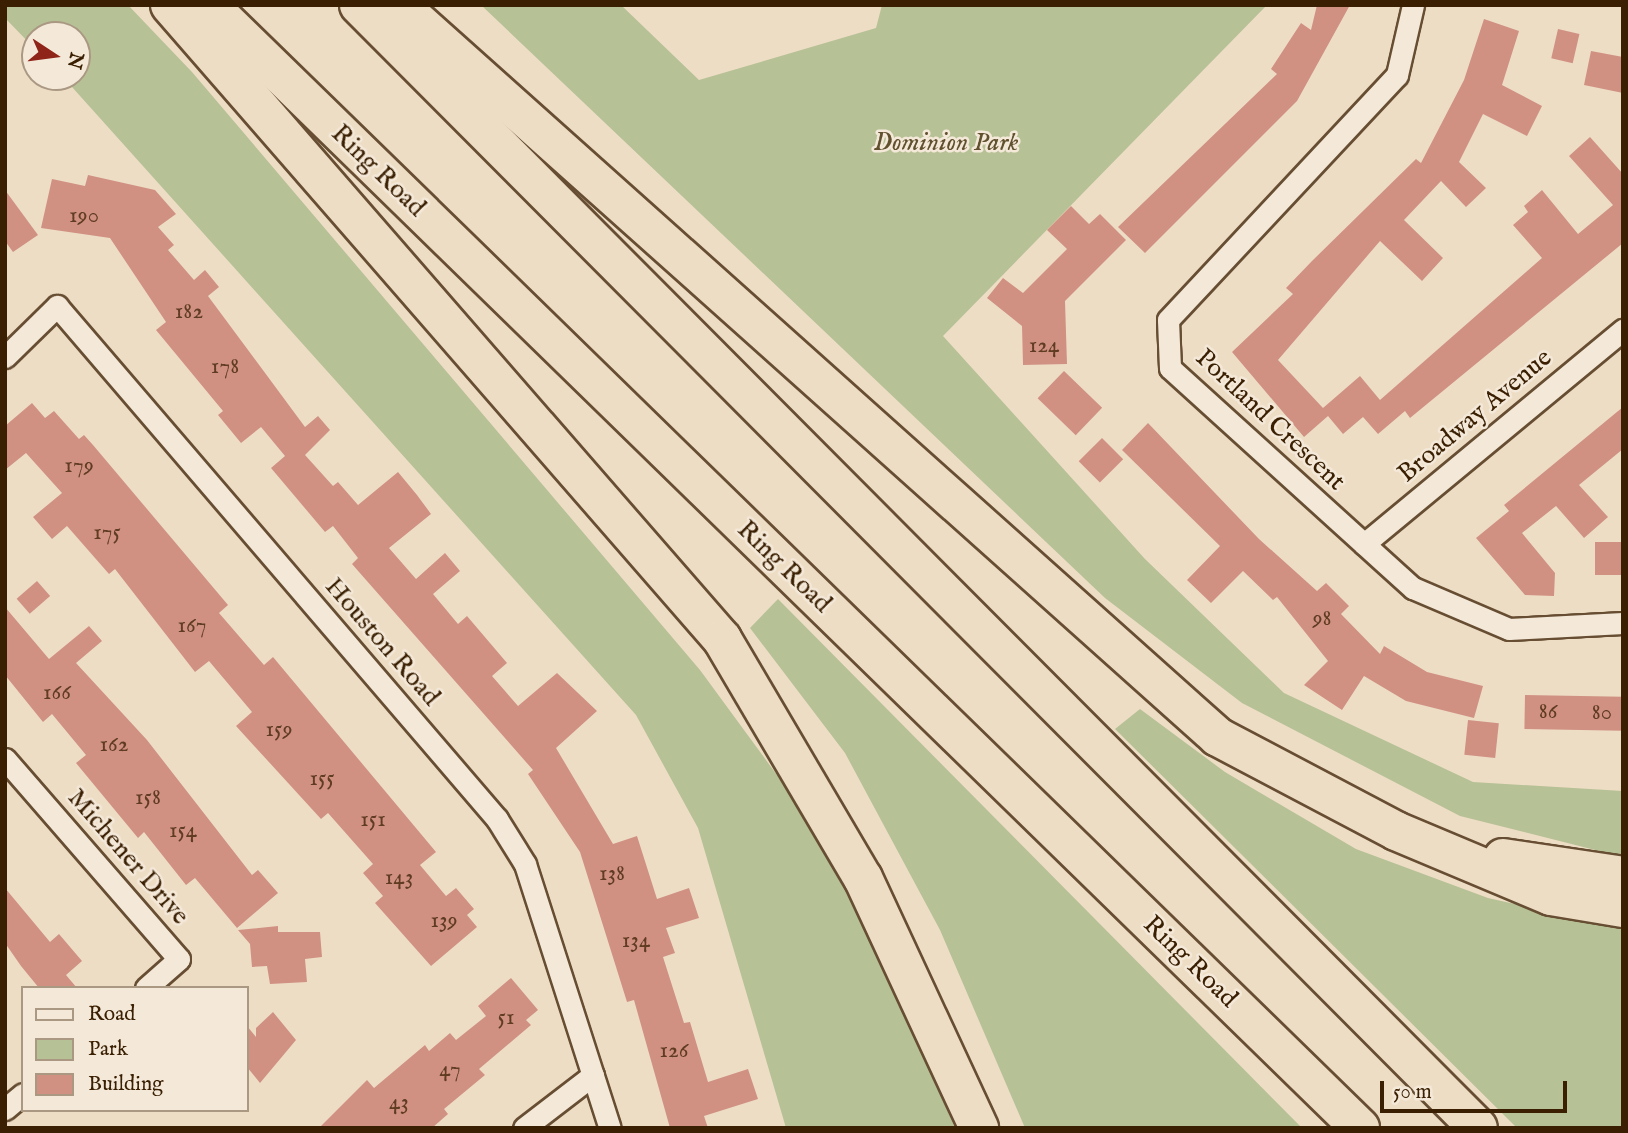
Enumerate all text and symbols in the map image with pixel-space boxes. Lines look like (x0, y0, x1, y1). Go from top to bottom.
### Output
north arrow (21, 21, 91, 91)
text: N (61, 50, 88, 71)
street label: Ring Road (324, 118, 432, 224)
park label: Dominion Park (874, 127, 1018, 159)
house number: 190 (69, 202, 99, 230)
house number: 182 (175, 298, 203, 326)
house number: 124 (1029, 332, 1059, 360)
street label: Broadway Avenue (1392, 342, 1558, 490)
street label: Portland Crescent (1189, 343, 1351, 497)
house number: 178 (211, 353, 239, 381)
house number: 179 (64, 452, 94, 480)
street label: Ring Road (730, 514, 838, 620)
house number: 175 (93, 519, 121, 547)
street label: Houston Road (318, 572, 446, 712)
house number: 98 (1312, 605, 1332, 633)
house number: 167 (177, 612, 207, 640)
house number: 166 (43, 679, 71, 707)
house number: 86 (1539, 698, 1557, 726)
house number: 80 (1592, 699, 1612, 727)
house number: 159 (266, 716, 292, 744)
house number: 162 (99, 731, 129, 759)
house number: 155 (309, 765, 335, 793)
street label: Michener Drive (61, 783, 195, 931)
house number: 158 (135, 784, 161, 812)
house number: 151 (360, 806, 386, 834)
house number: 154 (169, 817, 197, 845)
house number: 138 (599, 860, 625, 888)
house number: 143 (385, 864, 413, 892)
house number: 139 (430, 907, 458, 935)
street label: Ring Road (1136, 909, 1244, 1015)
house number: 134 (622, 927, 650, 955)
legend (21, 986, 248, 1112)
text: Road (88, 1001, 135, 1028)
house number: 51 (498, 1004, 514, 1032)
text: Park (88, 1036, 128, 1063)
house number: 126 (659, 1037, 689, 1065)
house number: 47 (439, 1056, 461, 1084)
scale bar (1383, 1066, 1570, 1110)
text: Building (88, 1071, 163, 1098)
text: 50 m (1393, 1079, 1432, 1106)
house number: 43 (389, 1089, 409, 1117)

